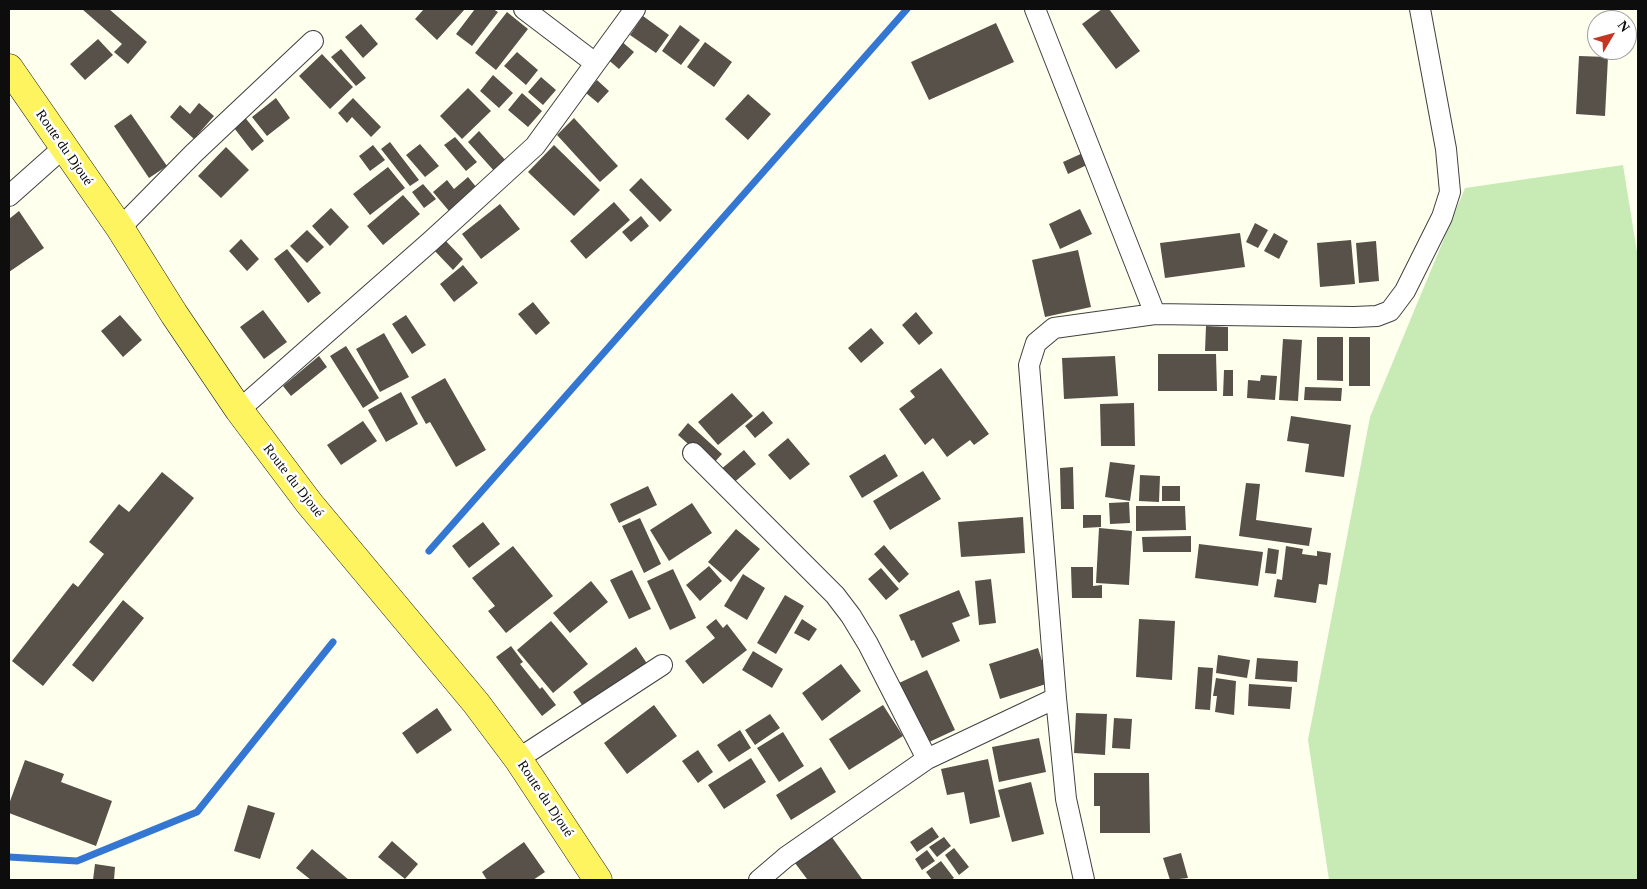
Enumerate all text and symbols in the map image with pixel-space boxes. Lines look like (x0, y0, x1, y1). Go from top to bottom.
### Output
north arrow (1587, 10, 1637, 60)
text: N (1615, 18, 1633, 35)
street label: Route du Djoué (32, 107, 96, 189)
street label: Route du Djoué (259, 441, 327, 521)
street label: Route du Djoué (513, 758, 577, 840)

